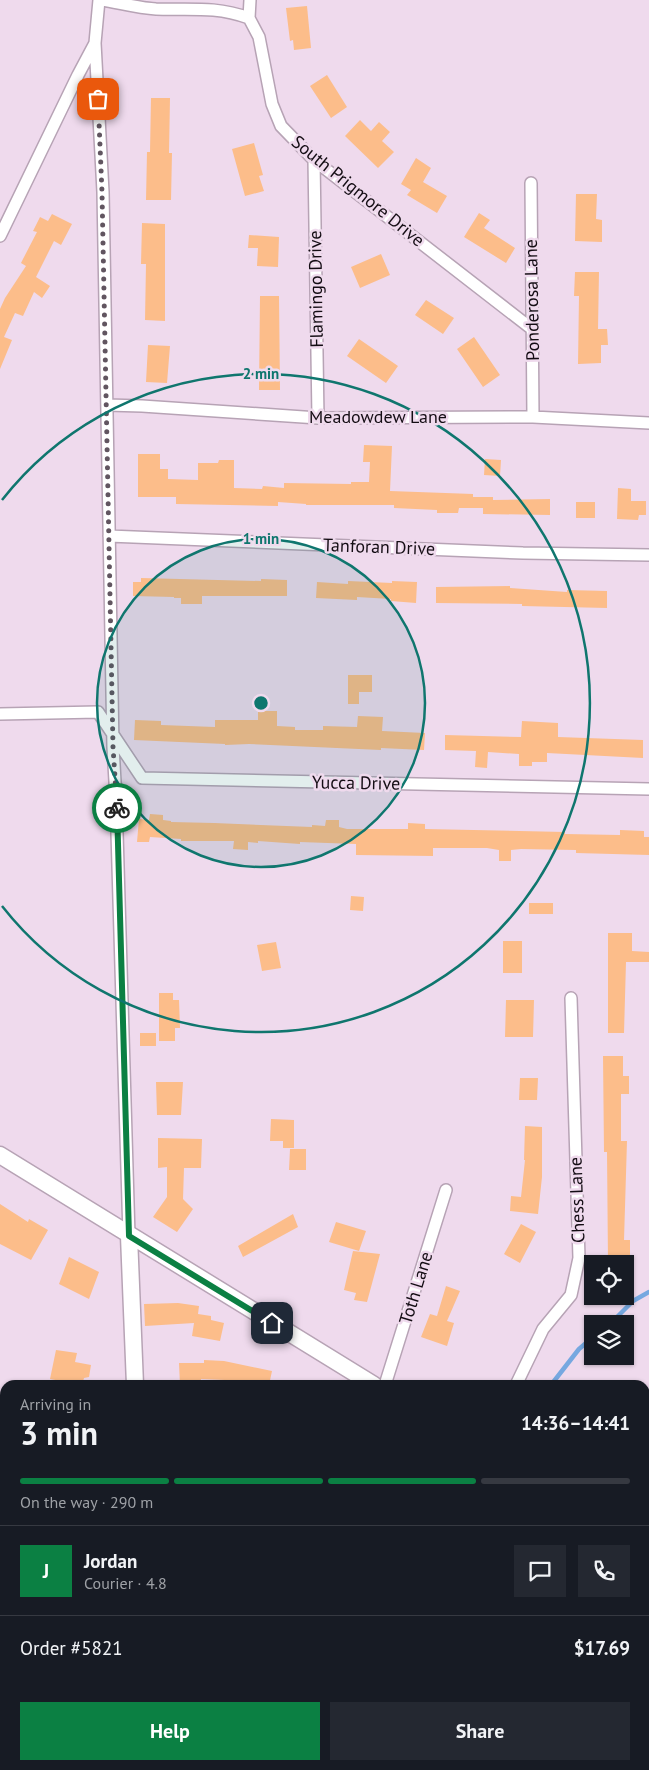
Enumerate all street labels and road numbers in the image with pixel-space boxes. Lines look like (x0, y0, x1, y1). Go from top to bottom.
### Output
street label: South Prigmore Drive (287, 130, 429, 251)
street label: Flamingo Drive (303, 230, 328, 348)
street label: Ponderosa Lane (519, 239, 544, 361)
street label: Meadowdew Lane (309, 405, 447, 428)
street label: Tanforan Drive (323, 533, 435, 560)
street label: Yucca Drive (312, 770, 400, 795)
street label: Chess Lane (564, 1157, 589, 1243)
street label: Toth Lane (394, 1249, 437, 1327)

